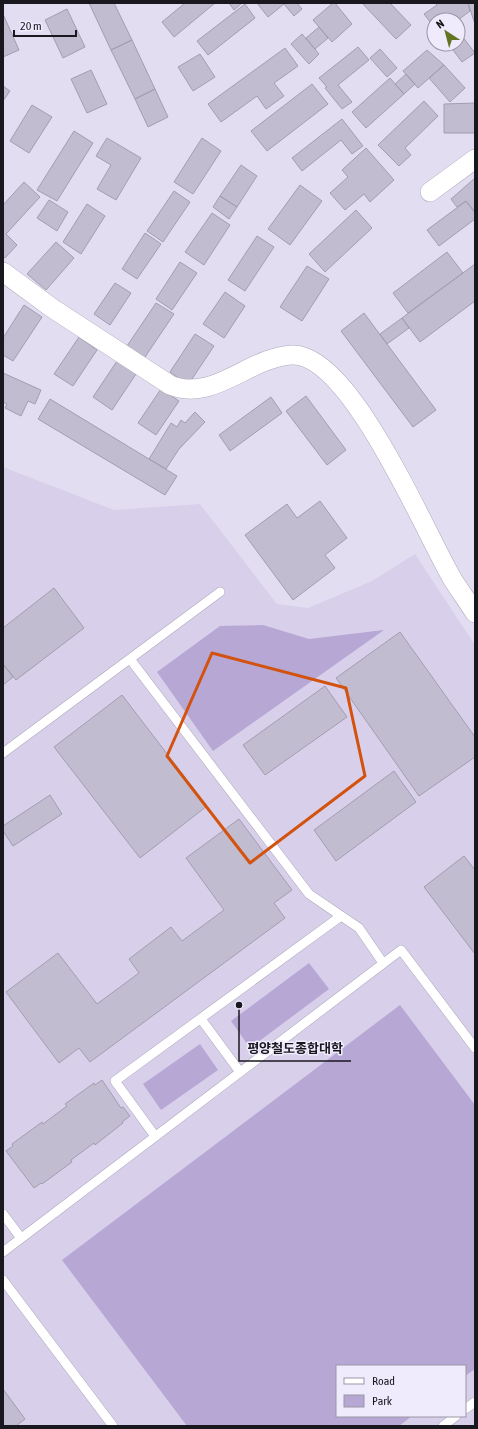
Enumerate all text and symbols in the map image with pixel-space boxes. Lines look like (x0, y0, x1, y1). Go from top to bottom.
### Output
scale bar (14, 12, 76, 38)
north arrow (426, 12, 466, 52)
text: N (434, 17, 446, 31)
text: 20 m (20, 19, 42, 33)
callout: 평양철도종합대학 (239, 1036, 351, 1061)
text: 평양철도종합대학 (247, 1041, 343, 1056)
legend (336, 1365, 466, 1417)
text: Road (372, 1374, 395, 1388)
text: Park (372, 1394, 393, 1408)

